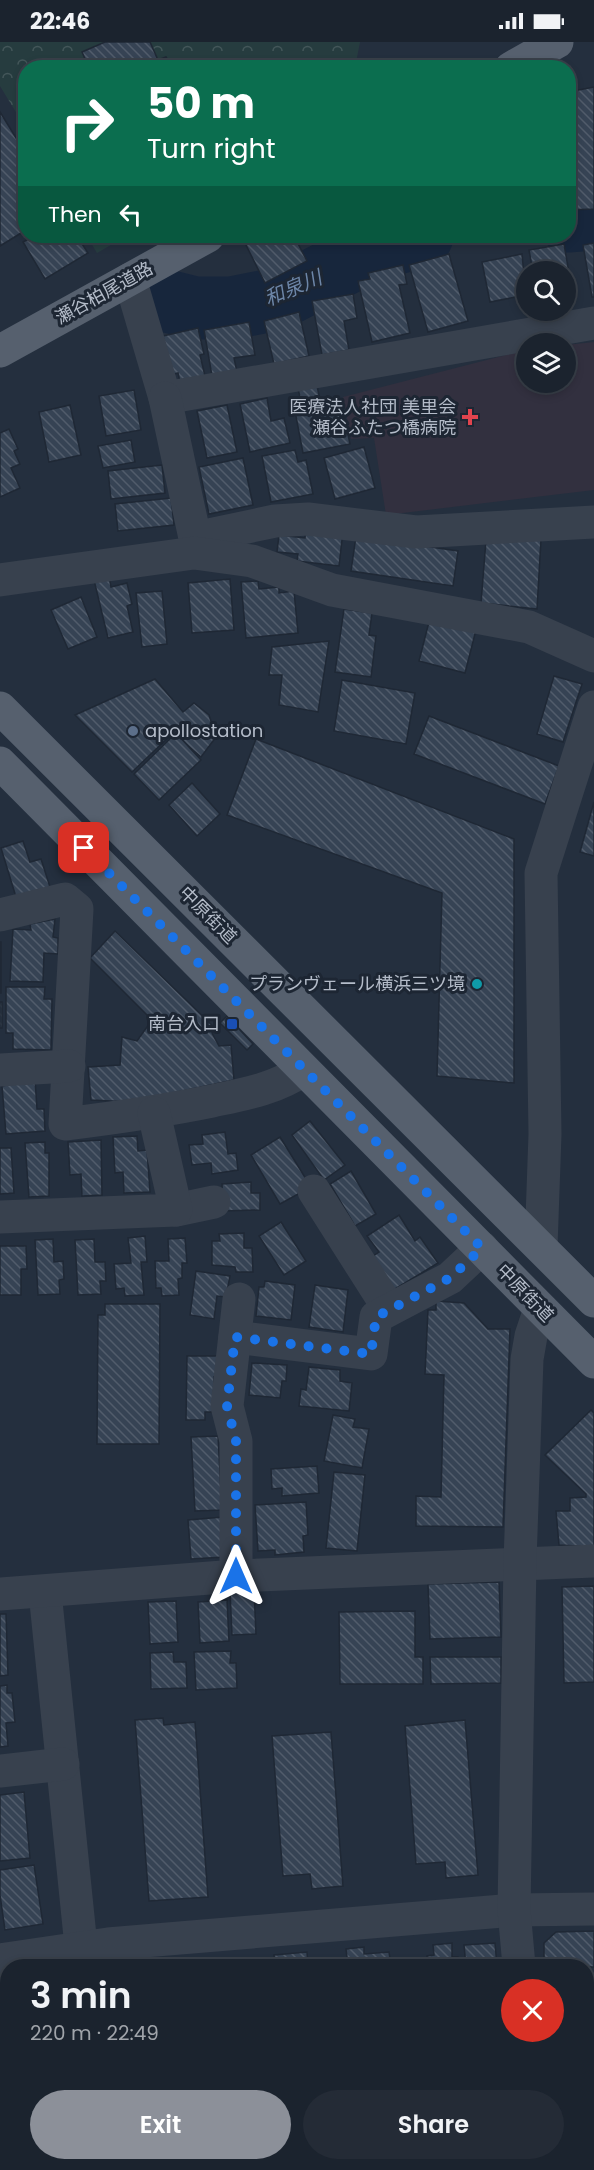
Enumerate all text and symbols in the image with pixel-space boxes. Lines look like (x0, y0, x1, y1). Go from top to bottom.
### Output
text: 22:46 (30, 6, 90, 37)
text: 50 m (147, 74, 255, 133)
icon: right (48, 84, 126, 162)
text: Turn right (147, 130, 276, 167)
icon: left (114, 198, 147, 231)
text: Then (48, 199, 102, 230)
street label: 瀬谷柏尾道路 (50, 255, 157, 330)
map controls (516, 261, 576, 393)
button: search (516, 261, 576, 321)
water label: 和泉川 (260, 263, 328, 313)
button: layers (516, 333, 576, 393)
place label: 医療法人社団 美里会 瀬谷ふたつ橋病院 (289, 394, 456, 440)
marker: 医療法人社団 美里会 瀬谷ふたつ橋病院 (461, 408, 479, 426)
place label: apollostation (145, 718, 263, 743)
marker: apollostation (126, 724, 140, 738)
pin (58, 822, 109, 873)
icon: arrive (67, 831, 100, 864)
street label: 中原街道 (174, 880, 243, 949)
place label: プランヴェール横浜三ツ境 (249, 971, 465, 996)
marker: プランヴェール横浜三ツ境 (470, 977, 484, 991)
place label: 南台入口 (148, 1011, 220, 1036)
marker: 南台入口 (225, 1017, 239, 1031)
street label: 中原街道 (491, 1258, 559, 1327)
position arrow (204, 1544, 268, 1608)
text: 3 min (30, 1970, 132, 2021)
button: close (501, 1979, 564, 2042)
text: 220 m · 22:49 (30, 2019, 159, 2047)
button: Exit (30, 2090, 291, 2159)
button: Share (303, 2090, 564, 2159)

